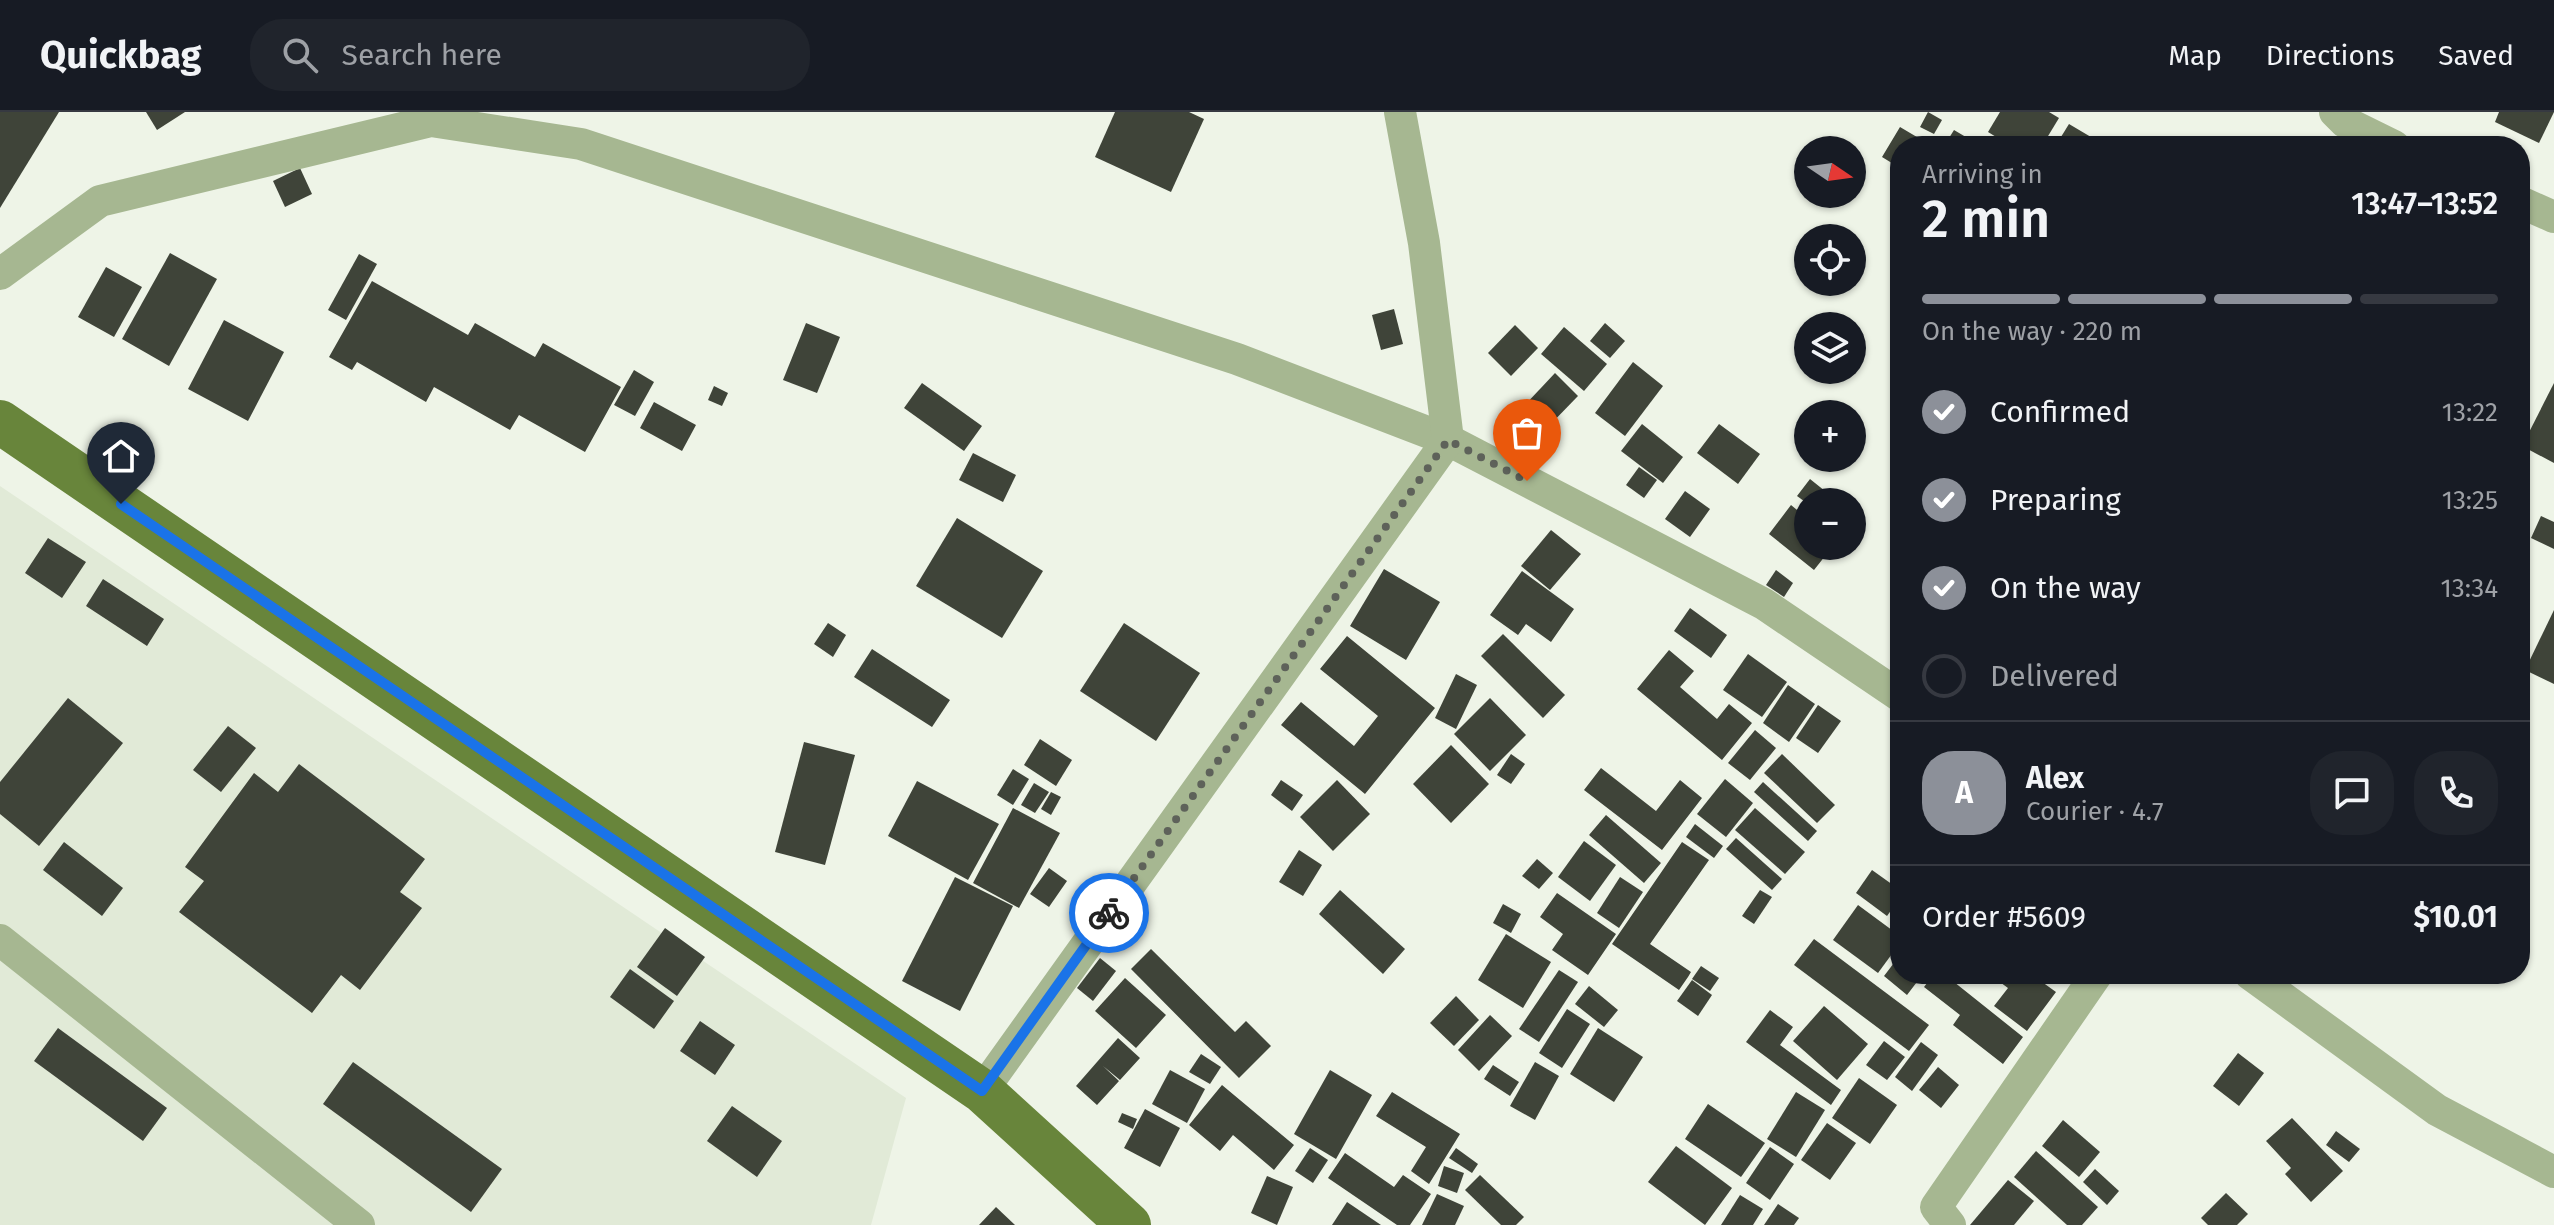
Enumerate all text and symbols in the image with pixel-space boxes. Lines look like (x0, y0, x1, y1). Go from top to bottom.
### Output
search box (250, 19, 810, 91)
text: Quickbag (40, 32, 202, 78)
icon: search (278, 33, 322, 77)
text: Search here (342, 37, 502, 73)
text: Map (2168, 39, 2222, 72)
text: Directions (2266, 39, 2394, 72)
text: Saved (2438, 39, 2514, 72)
north arrow (1794, 136, 1866, 208)
map controls (1794, 136, 1866, 560)
text: Arriving in (1922, 159, 2043, 190)
text: 13:47–13:52 (2351, 186, 2498, 222)
text: 2 min (1922, 188, 2050, 251)
button: locate (1794, 224, 1866, 296)
button: layers (1794, 312, 1866, 384)
text: On the way · 220 m (1922, 316, 2142, 347)
icon: check (1922, 390, 1966, 434)
text: Confirmed (1990, 394, 2130, 430)
text: 13:22 (2442, 397, 2498, 428)
pin (1493, 399, 1561, 481)
button: + (1794, 400, 1866, 472)
icon: bag (1505, 411, 1549, 455)
pin (87, 422, 155, 504)
icon: home (99, 434, 143, 478)
icon: check (1922, 478, 1966, 522)
text: Preparing (1990, 482, 2121, 518)
text: 13:25 (2442, 485, 2498, 516)
button: − (1794, 488, 1866, 560)
icon: check (1922, 566, 1966, 610)
text: On the way (1990, 570, 2141, 606)
text: 13:34 (2441, 573, 2498, 604)
text: Delivered (1990, 658, 2119, 694)
button: chat (2310, 751, 2394, 835)
button: phone (2414, 751, 2498, 835)
text: Alex (2026, 760, 2084, 796)
text: A (1955, 775, 1973, 811)
text: Courier · 4.7 (2026, 796, 2164, 827)
courier (1069, 873, 1149, 953)
icon: bike (1087, 891, 1131, 935)
text: Order #5609 (1922, 899, 2086, 935)
text: $10.01 (2414, 899, 2498, 935)

